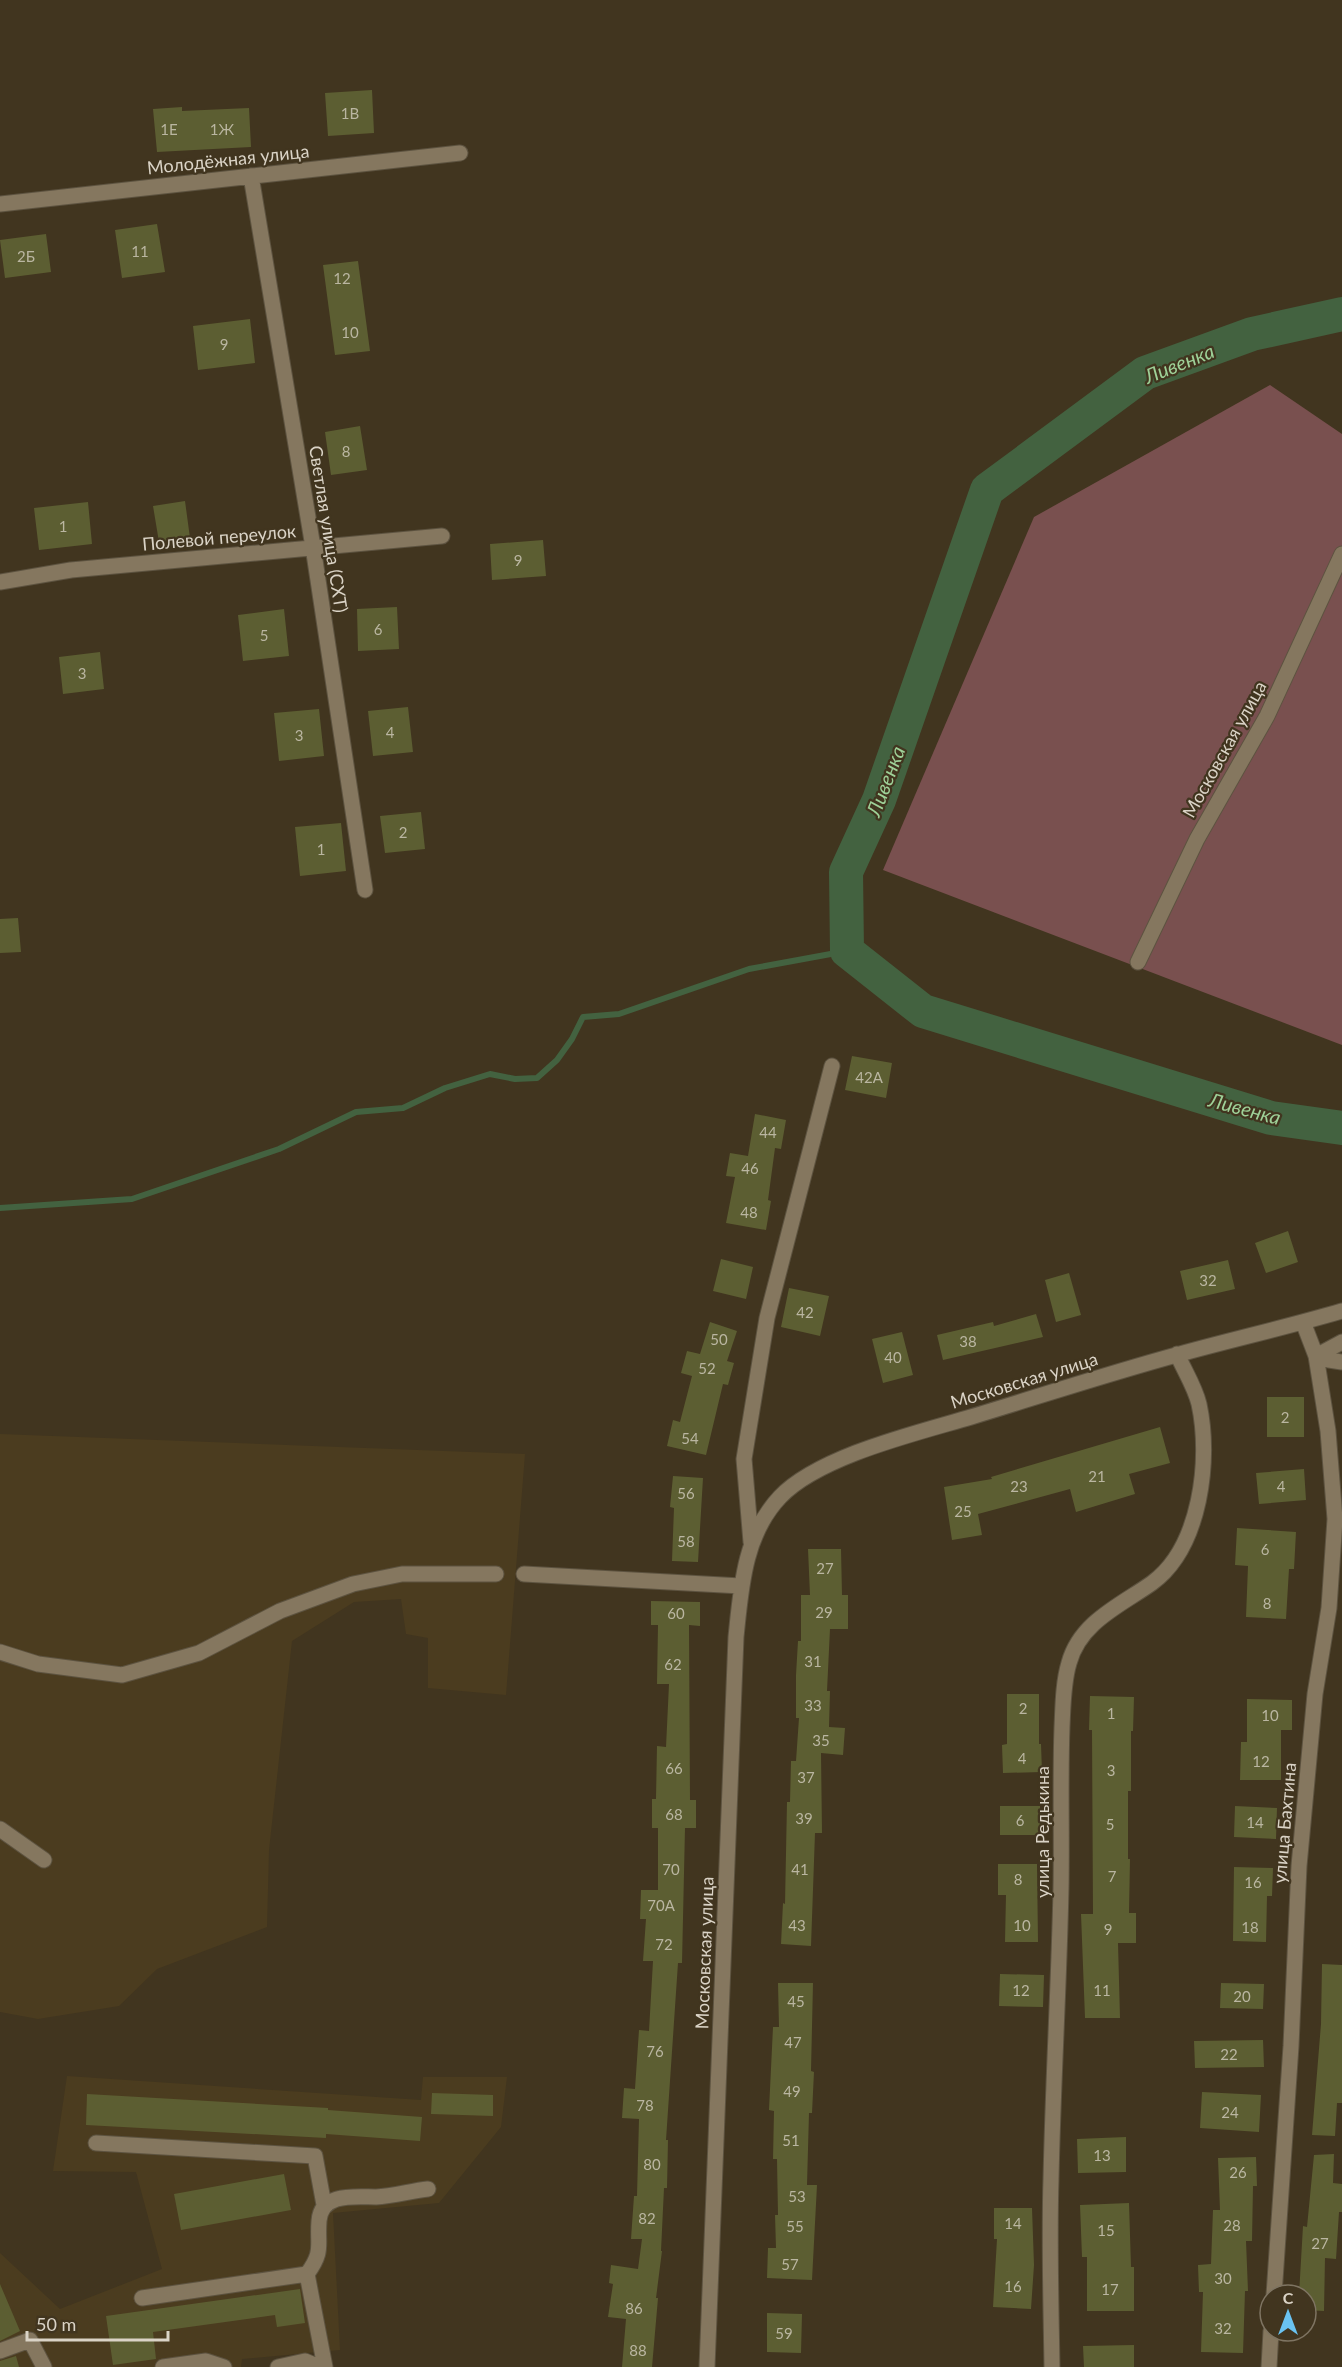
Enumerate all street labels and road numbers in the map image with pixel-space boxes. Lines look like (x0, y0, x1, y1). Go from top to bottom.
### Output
street label: Молодёжная улица (146, 140, 310, 178)
street label: Светлая улица (СХТ) (305, 444, 353, 614)
street label: Полевой переулок (141, 519, 298, 555)
street label: Московская улица (1177, 677, 1271, 821)
street label: Московская улица (948, 1347, 1100, 1413)
street label: улица Бахтина (1268, 1762, 1300, 1884)
street label: улица Редькина (1031, 1766, 1053, 1898)
street label: Московская улица (690, 1876, 718, 2030)

